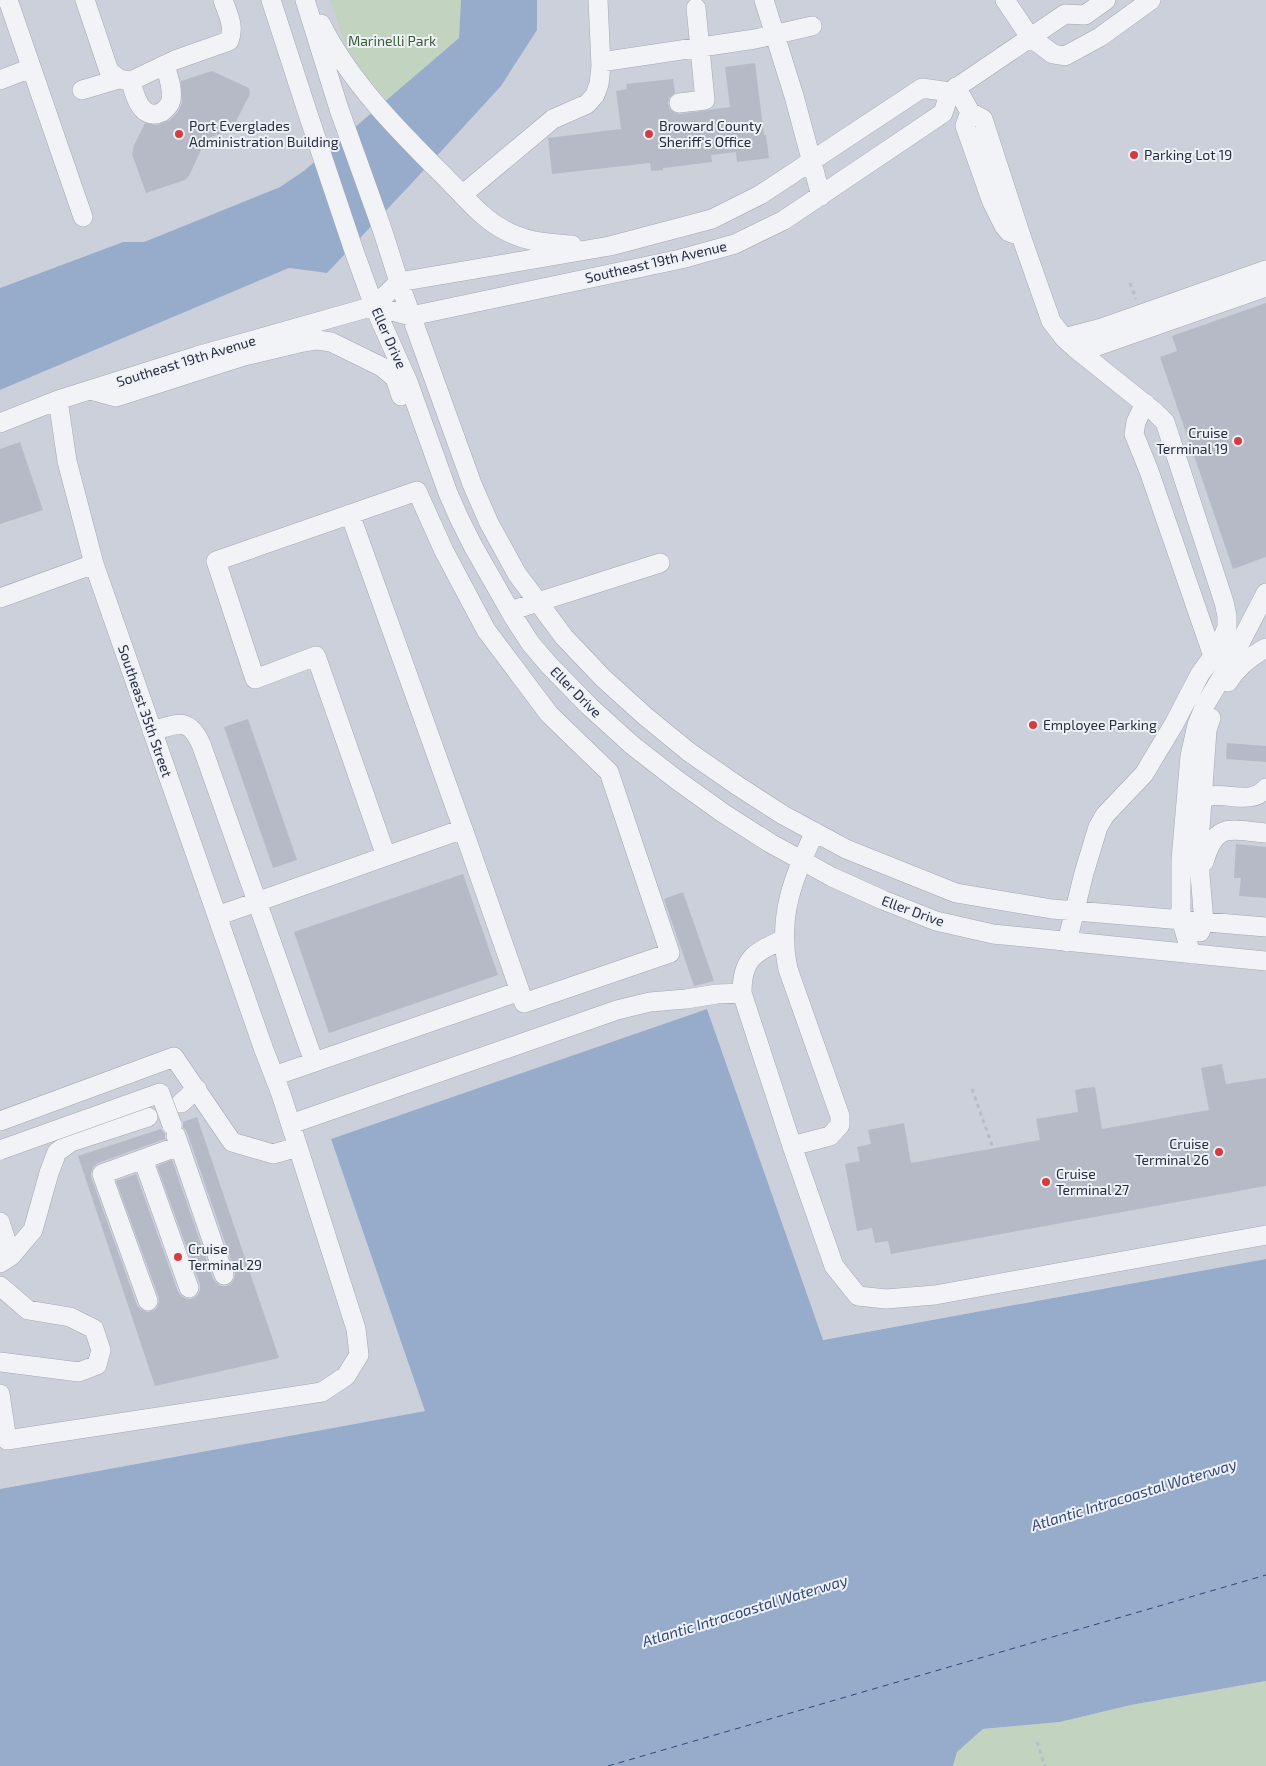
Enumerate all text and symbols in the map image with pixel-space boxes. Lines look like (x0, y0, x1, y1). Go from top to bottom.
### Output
park label: Marinelli Park (348, 32, 436, 49)
place label: Port Everglades Administration Building (189, 117, 339, 150)
place label: Broward County Sheriff's Office (659, 117, 762, 150)
marker: Port Everglades Administration Building (173, 128, 185, 140)
marker: Broward County Sheriff's Office (643, 128, 655, 140)
place label: Parking Lot 19 (1144, 146, 1232, 163)
marker: Parking Lot 19 (1128, 149, 1140, 161)
street label: Southeast 19th Avenue (583, 237, 728, 286)
street label: Eller Drive (368, 304, 411, 371)
street label: Southeast 19th Avenue (114, 331, 258, 390)
place label: Cruise Terminal 19 (1156, 424, 1228, 457)
marker: Cruise Terminal 19 (1232, 435, 1244, 447)
street label: Southeast 35th Street (115, 642, 176, 779)
street label: Eller Drive (547, 663, 605, 721)
place label: Employee Parking (1043, 716, 1157, 733)
marker: Employee Parking (1027, 719, 1039, 731)
street label: Eller Drive (880, 891, 947, 930)
place label: Cruise Terminal 26 (1135, 1135, 1209, 1168)
marker: Cruise Terminal 26 (1213, 1146, 1225, 1158)
place label: Cruise Terminal 27 (1056, 1165, 1129, 1198)
marker: Cruise Terminal 27 (1040, 1176, 1052, 1188)
place label: Cruise Terminal 29 (188, 1240, 262, 1273)
marker: Cruise Terminal 29 (172, 1251, 184, 1263)
water label: Atlantic Intracoastal Waterway (1028, 1454, 1239, 1535)
water label: Atlantic Intracoastal Waterway (639, 1570, 850, 1651)

